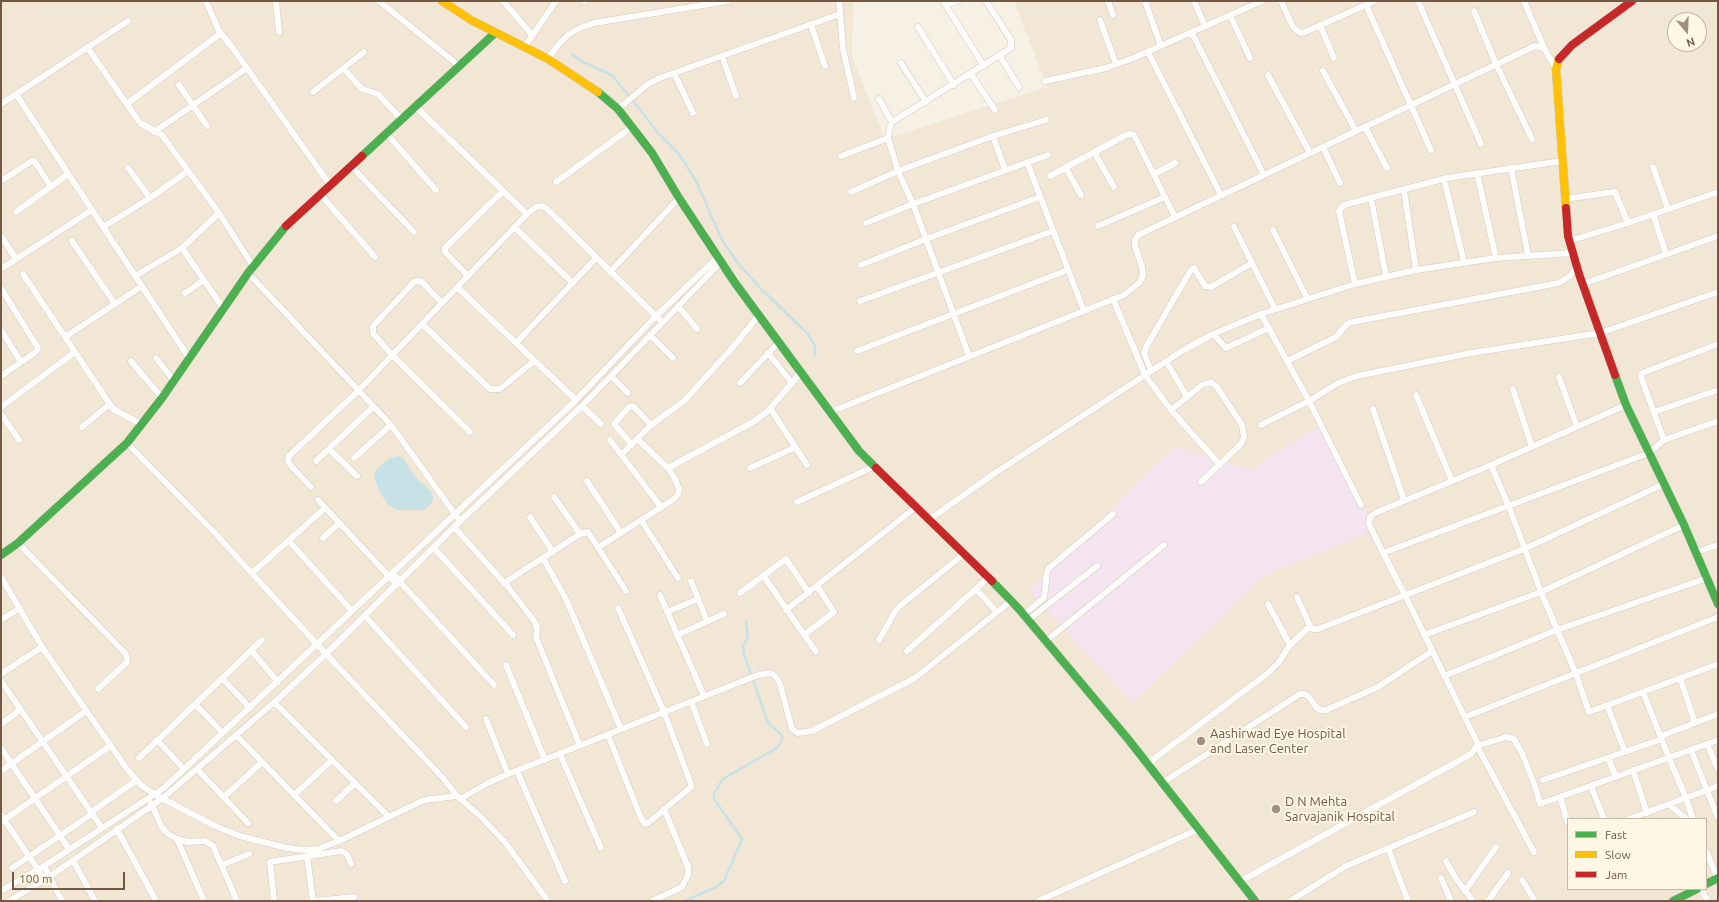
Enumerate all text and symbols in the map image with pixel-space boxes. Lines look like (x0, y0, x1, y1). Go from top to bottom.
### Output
north arrow (1667, 12, 1707, 52)
text: N (1685, 35, 1696, 49)
place label: Aashirwad Eye Hospital and Laser Center (1210, 726, 1346, 757)
marker: Aashirwad Eye Hospital and Laser Center (1195, 735, 1207, 747)
place label: D N Mehta Sarvajanik Hospital (1285, 794, 1395, 825)
marker: D N Mehta Sarvajanik Hospital (1270, 803, 1282, 815)
legend (1567, 818, 1707, 890)
text: Fast (1605, 828, 1627, 841)
text: Slow (1605, 848, 1631, 861)
scale bar (14, 864, 127, 890)
text: Jam (1605, 868, 1627, 881)
text: 100 m (19, 872, 52, 885)

